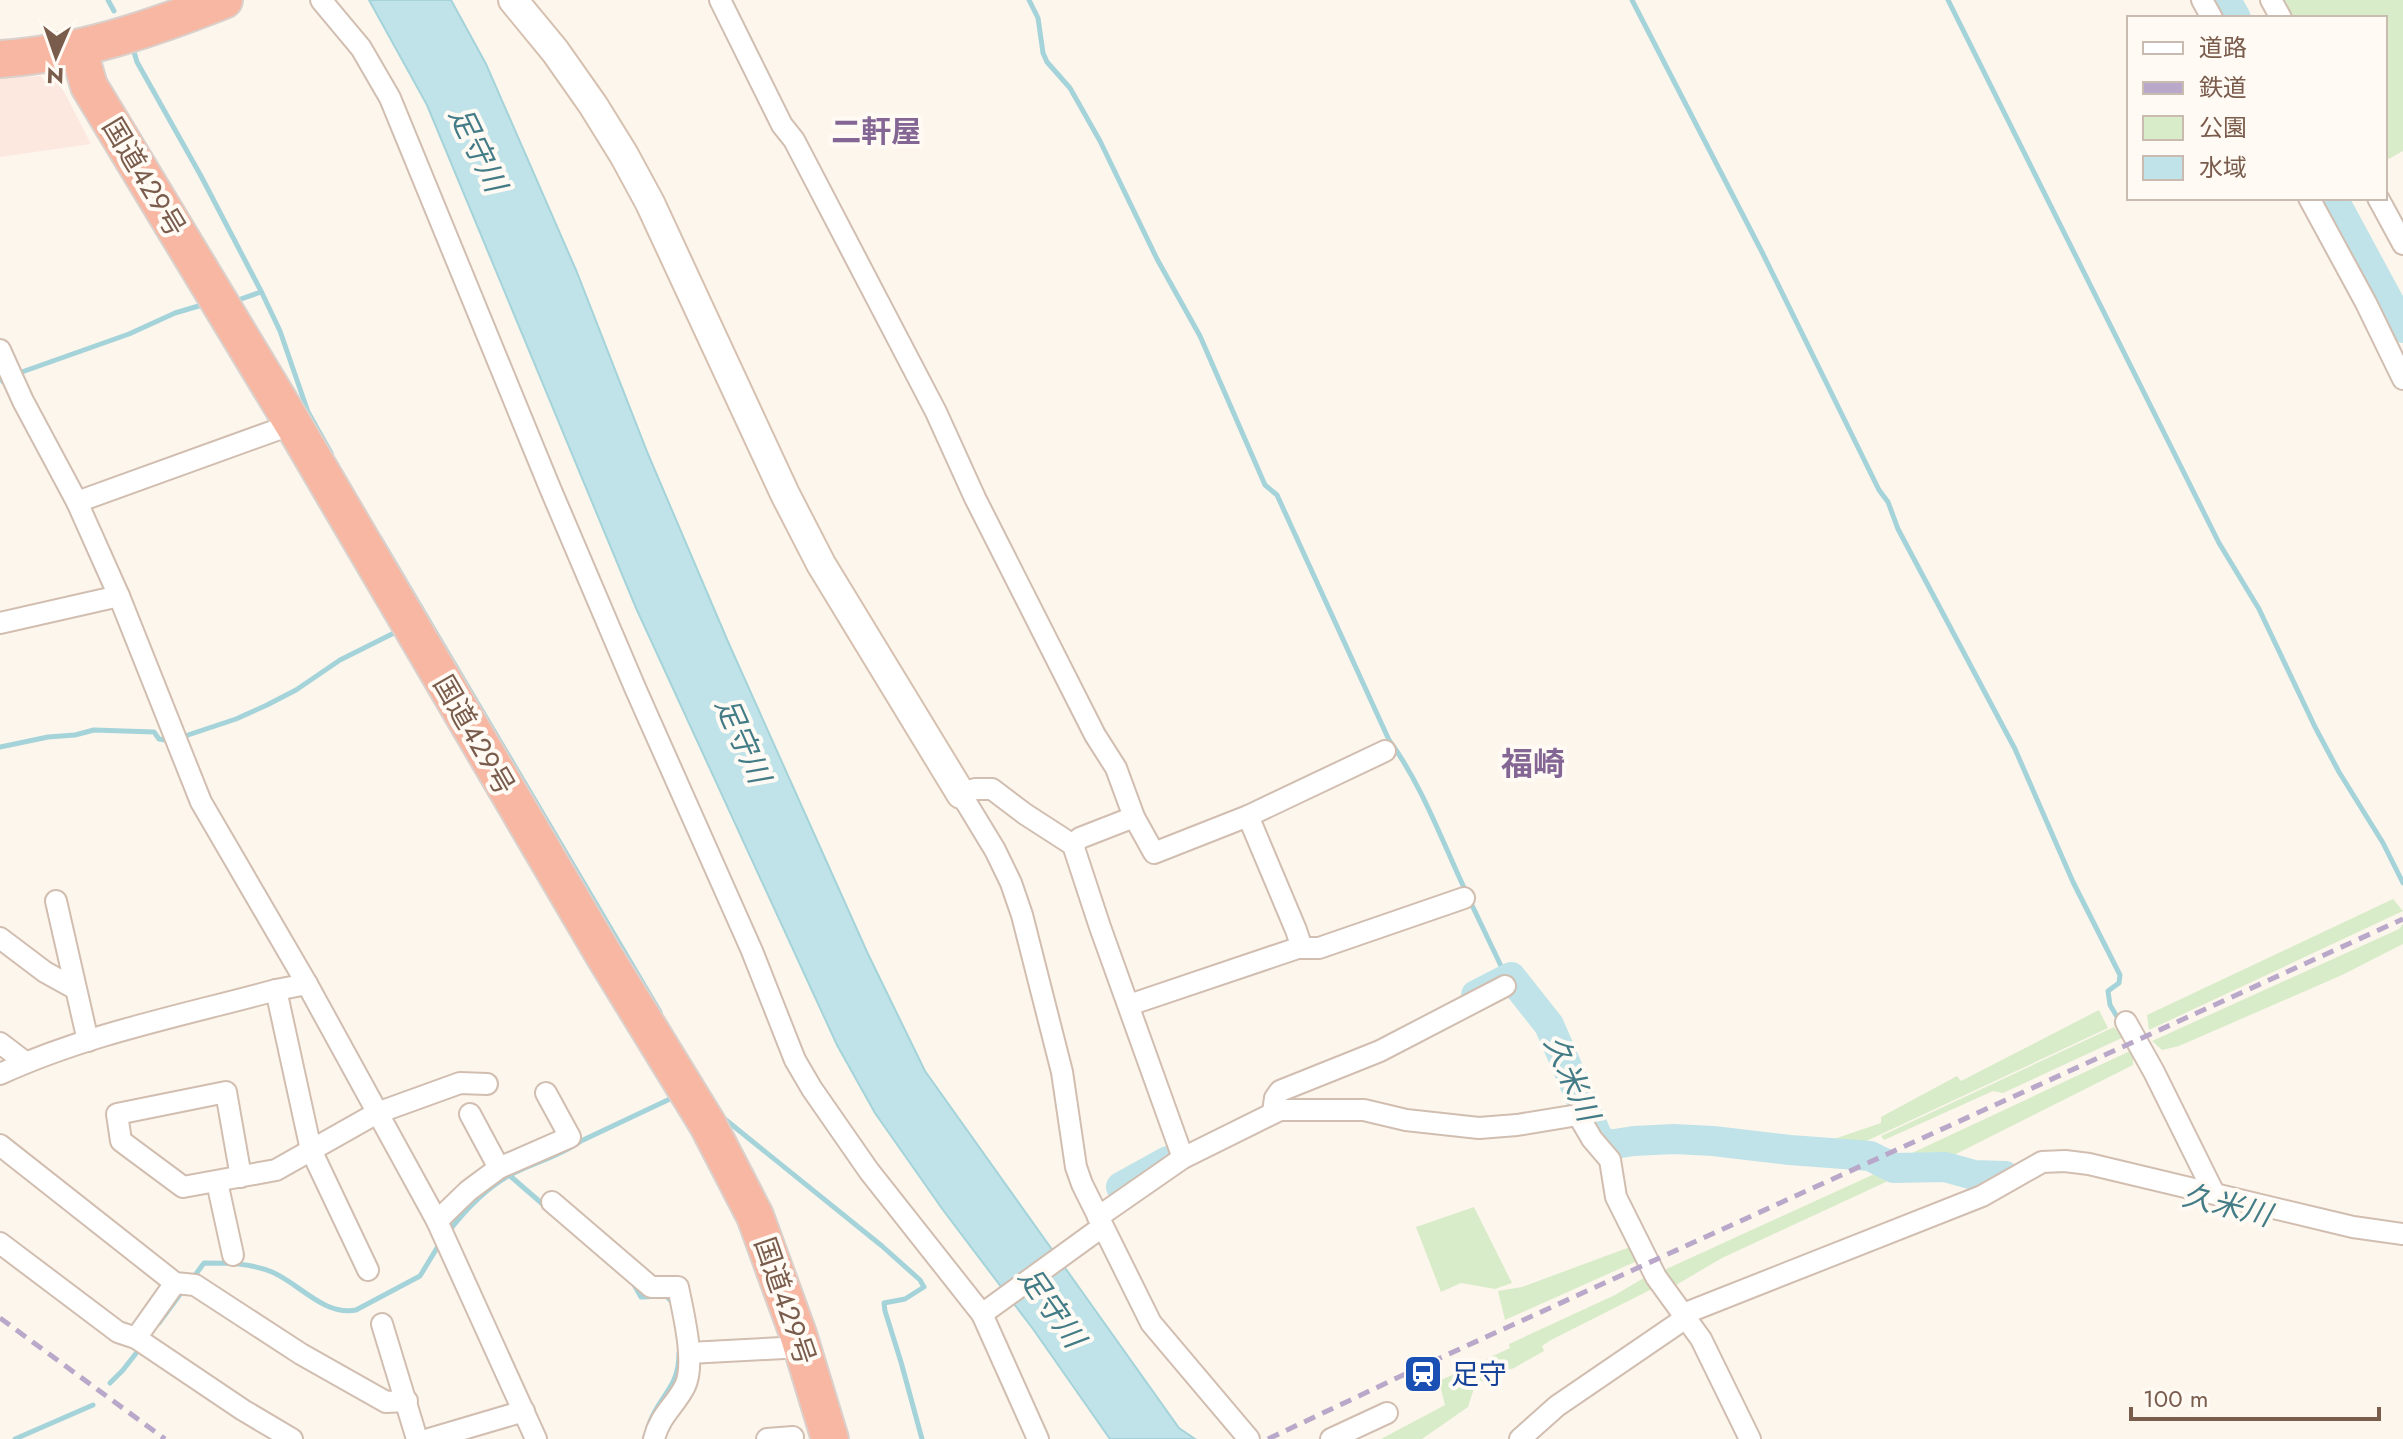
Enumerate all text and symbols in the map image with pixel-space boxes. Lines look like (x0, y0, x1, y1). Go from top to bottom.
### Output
north arrow (16, 16, 96, 96)
legend (2127, 16, 2387, 200)
text: 道路 (2199, 30, 2247, 65)
text: N (46, 60, 65, 92)
text: 鉄道 (2199, 70, 2247, 105)
water label: 足守川 (439, 99, 518, 202)
street label: 国道429号 (92, 110, 196, 244)
district label: 二軒屋 (831, 110, 921, 153)
text: 公園 (2199, 110, 2247, 145)
text: 水域 (2199, 150, 2247, 185)
street label: 国道429号 (423, 667, 525, 803)
water label: 足守川 (705, 690, 782, 793)
district label: 福崎 (1501, 741, 1565, 787)
water label: 久米川 (1534, 1028, 1611, 1131)
water label: 久米川 (2178, 1173, 2279, 1237)
street label: 国道429号 (744, 1232, 826, 1370)
water label: 足守川 (1009, 1258, 1097, 1359)
station icon: 足守 (1402, 1353, 1444, 1395)
place label: 足守 (1451, 1354, 1507, 1395)
scale bar (2131, 1371, 2379, 1421)
text: 100 m (2143, 1381, 2209, 1416)

